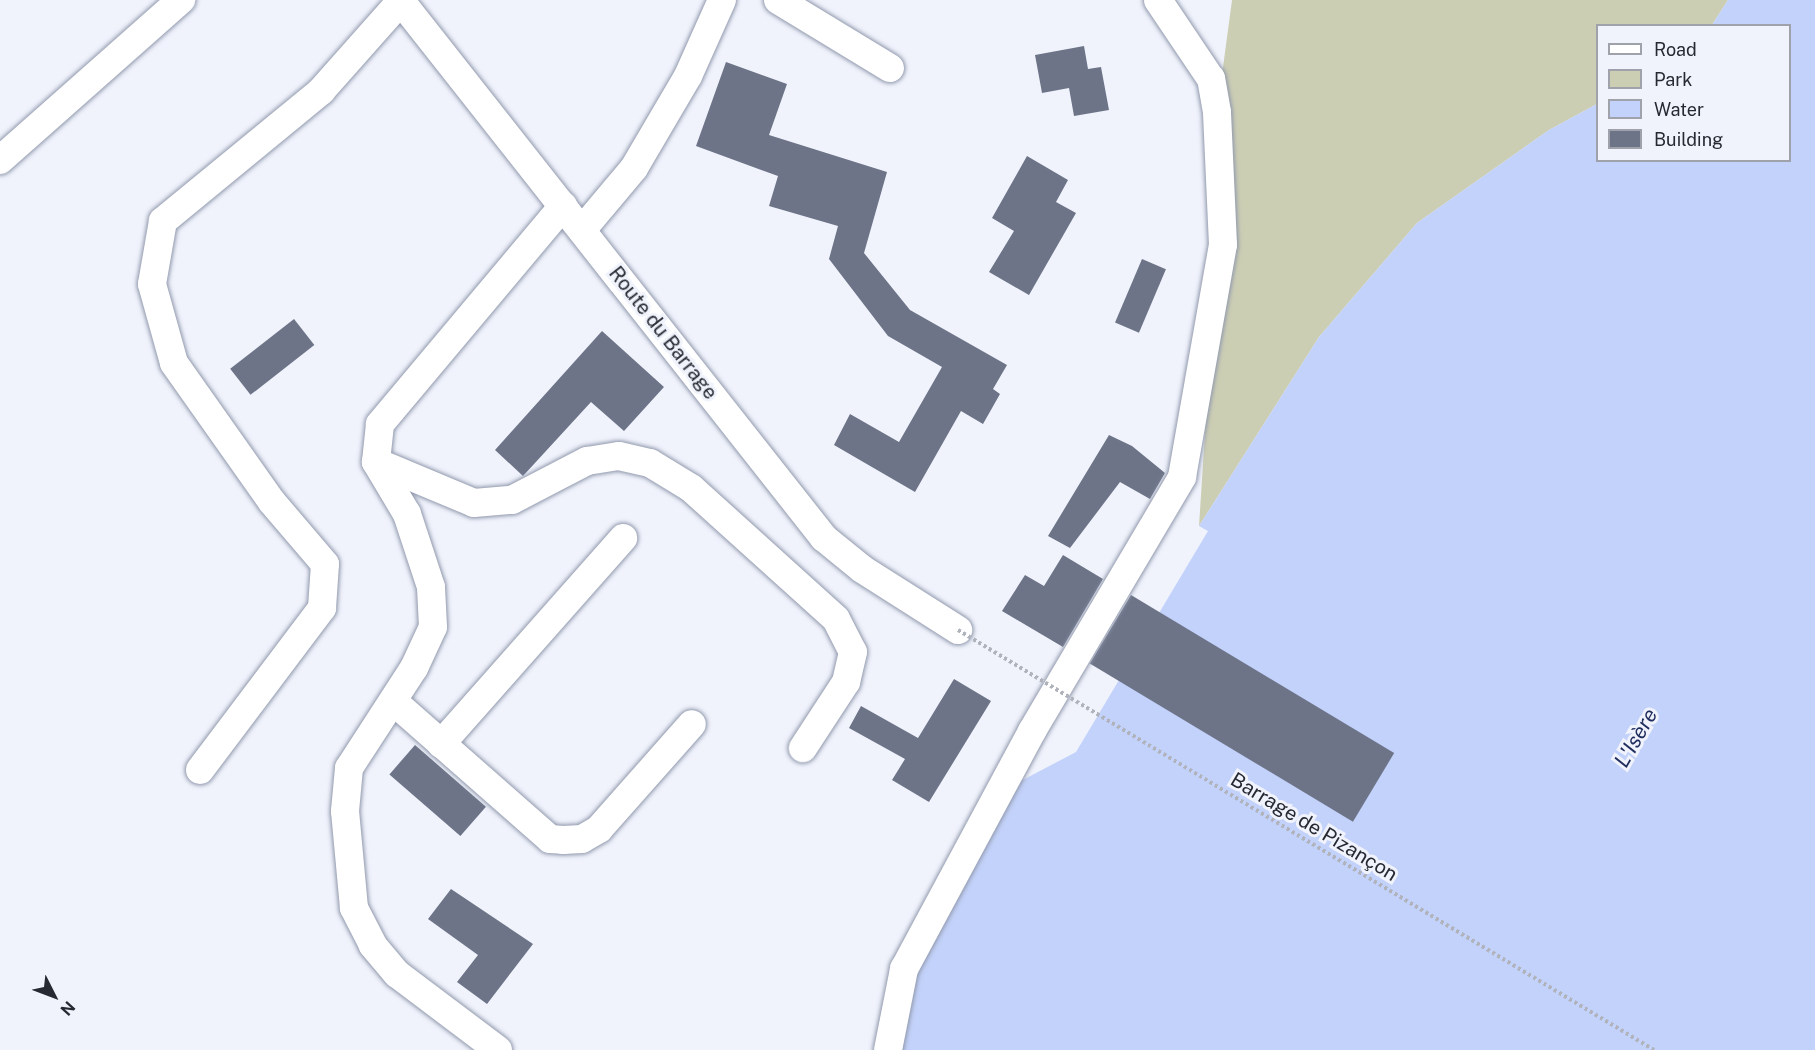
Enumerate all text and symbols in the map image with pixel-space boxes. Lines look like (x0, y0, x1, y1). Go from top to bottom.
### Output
legend (1596, 24, 1791, 162)
text: Road (1654, 39, 1697, 60)
text: Park (1654, 69, 1692, 90)
text: Water (1654, 99, 1704, 120)
text: Building (1654, 129, 1723, 150)
street label: Route du Barrage (604, 262, 722, 404)
water label: L'Isère (1609, 704, 1663, 772)
street label: Barrage de Pizançon (1226, 768, 1402, 886)
north arrow (24, 966, 84, 1026)
text: N (57, 997, 79, 1019)

